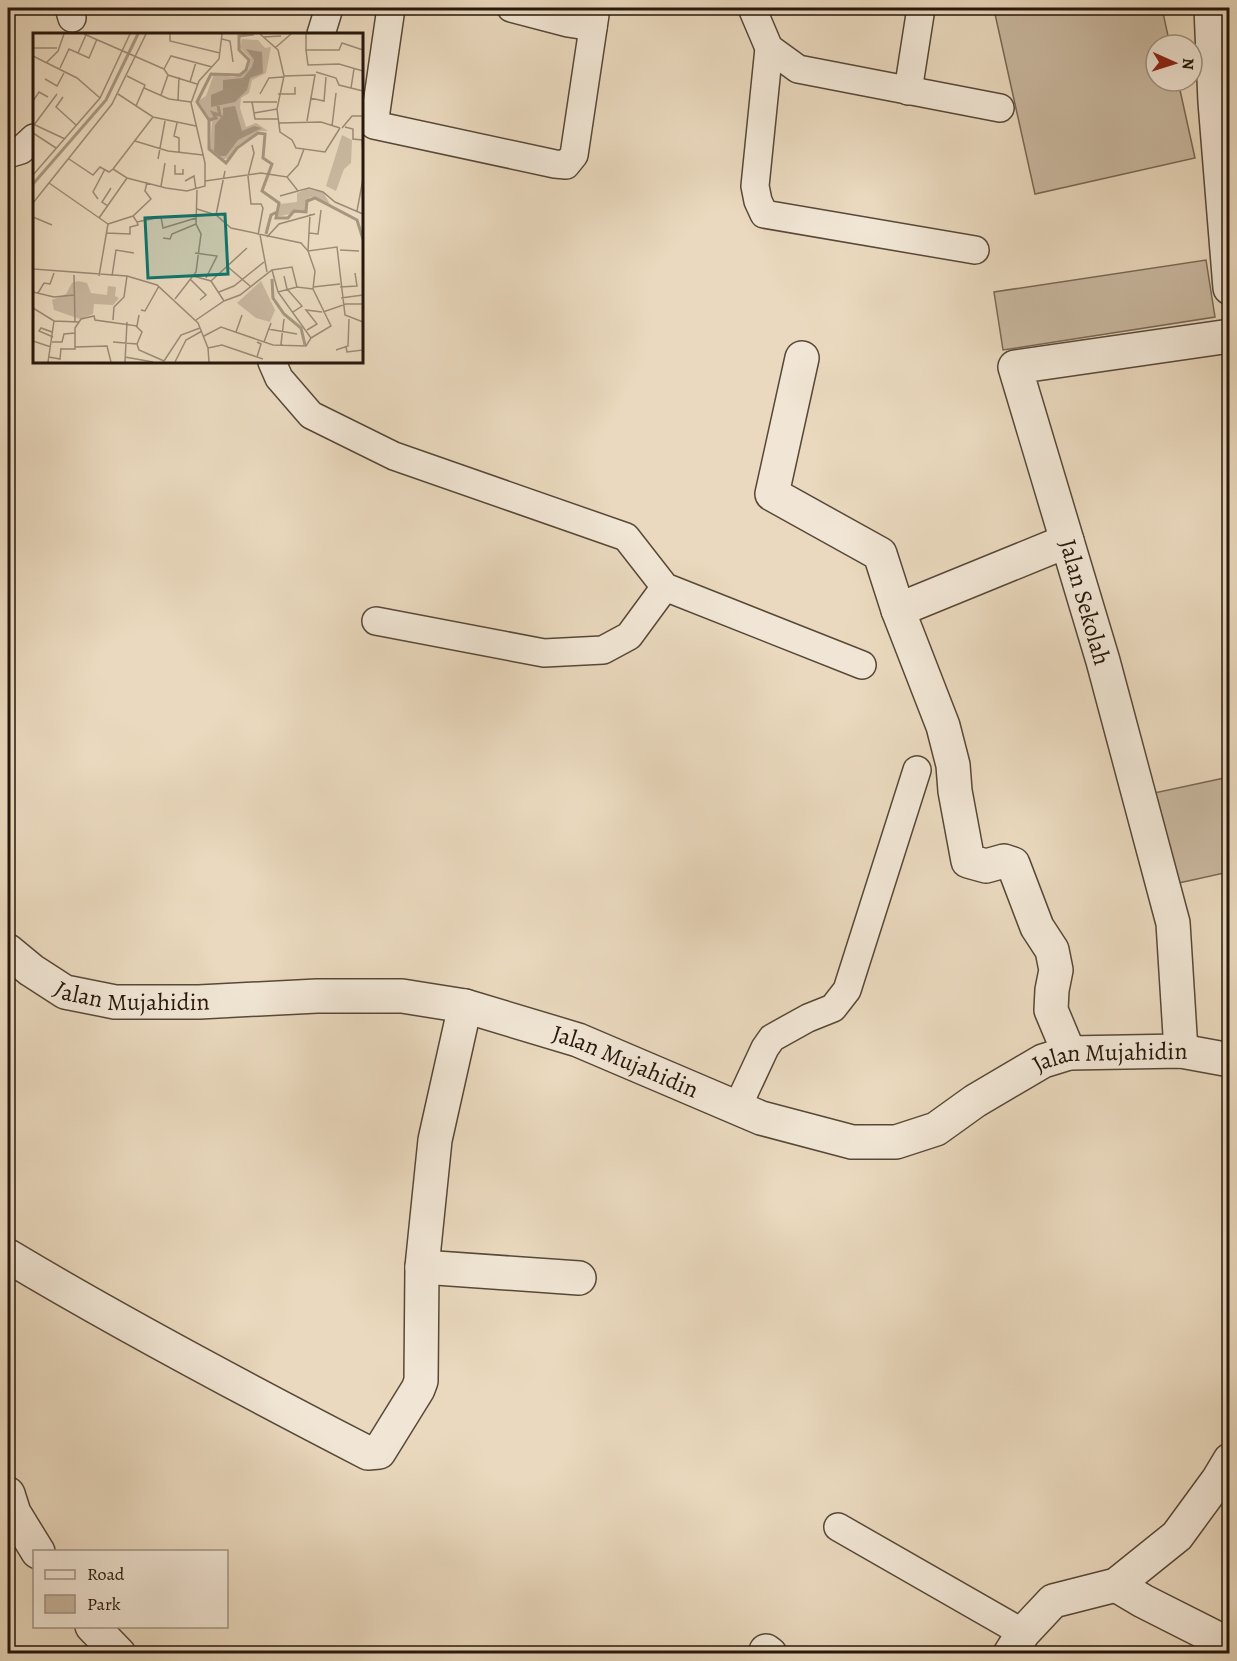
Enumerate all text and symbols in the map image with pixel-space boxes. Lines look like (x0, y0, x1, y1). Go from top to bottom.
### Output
inset map (33, 33, 363, 363)
north arrow (1144, 33, 1204, 93)
text: N (1177, 57, 1199, 70)
street label: Jalan Sekolah (1052, 535, 1118, 669)
street label: Jalan Mujahidin (48, 973, 210, 1018)
street label: Jalan Mujahidin (548, 1017, 704, 1106)
street label: Jalan Mujahidin (1026, 1035, 1188, 1080)
legend (33, 1550, 228, 1628)
text: Road (87, 1562, 125, 1586)
text: Park (87, 1592, 121, 1616)

